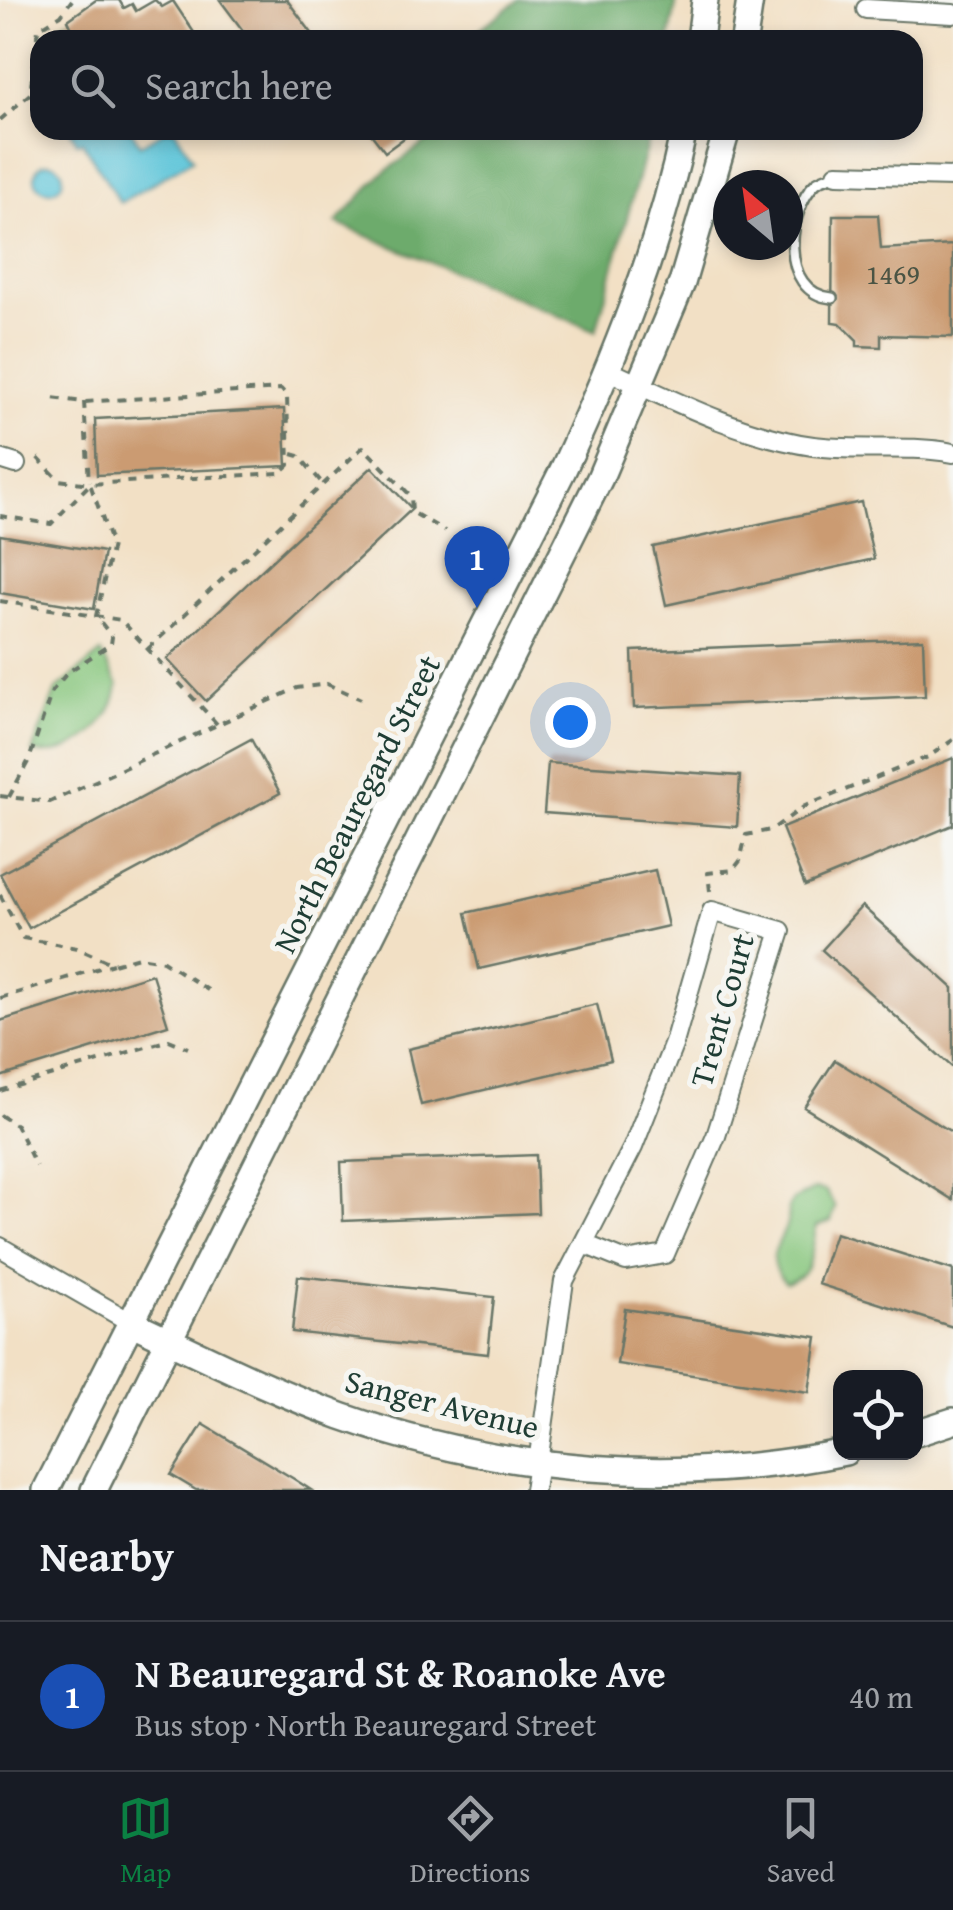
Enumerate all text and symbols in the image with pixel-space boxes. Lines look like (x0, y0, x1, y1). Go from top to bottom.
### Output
search box (30, 30, 923, 140)
text: Search here (145, 57, 333, 113)
icon: search (65, 58, 120, 113)
north arrow (713, 170, 803, 260)
house number: 1469 (866, 253, 920, 294)
pin: 1 (444, 526, 510, 608)
street label: North Beauregard Street (261, 647, 452, 961)
your location (545, 697, 596, 748)
street label: Trent Court (677, 928, 766, 1092)
street label: Sanger Avenue (340, 1357, 544, 1450)
map controls (833, 1370, 923, 1460)
button: locate (833, 1370, 923, 1460)
text: Nearby (40, 1525, 174, 1586)
text: N Beauregard St & Roanoke Ave (135, 1645, 666, 1701)
text: 1 (64, 1673, 81, 1720)
text: 40 m (849, 1673, 913, 1720)
text: Bus stop · North Beauregard Street (135, 1701, 596, 1748)
tab: Map (118, 1791, 173, 1892)
tab: Directions (410, 1791, 530, 1892)
tab: Saved (767, 1791, 835, 1892)

